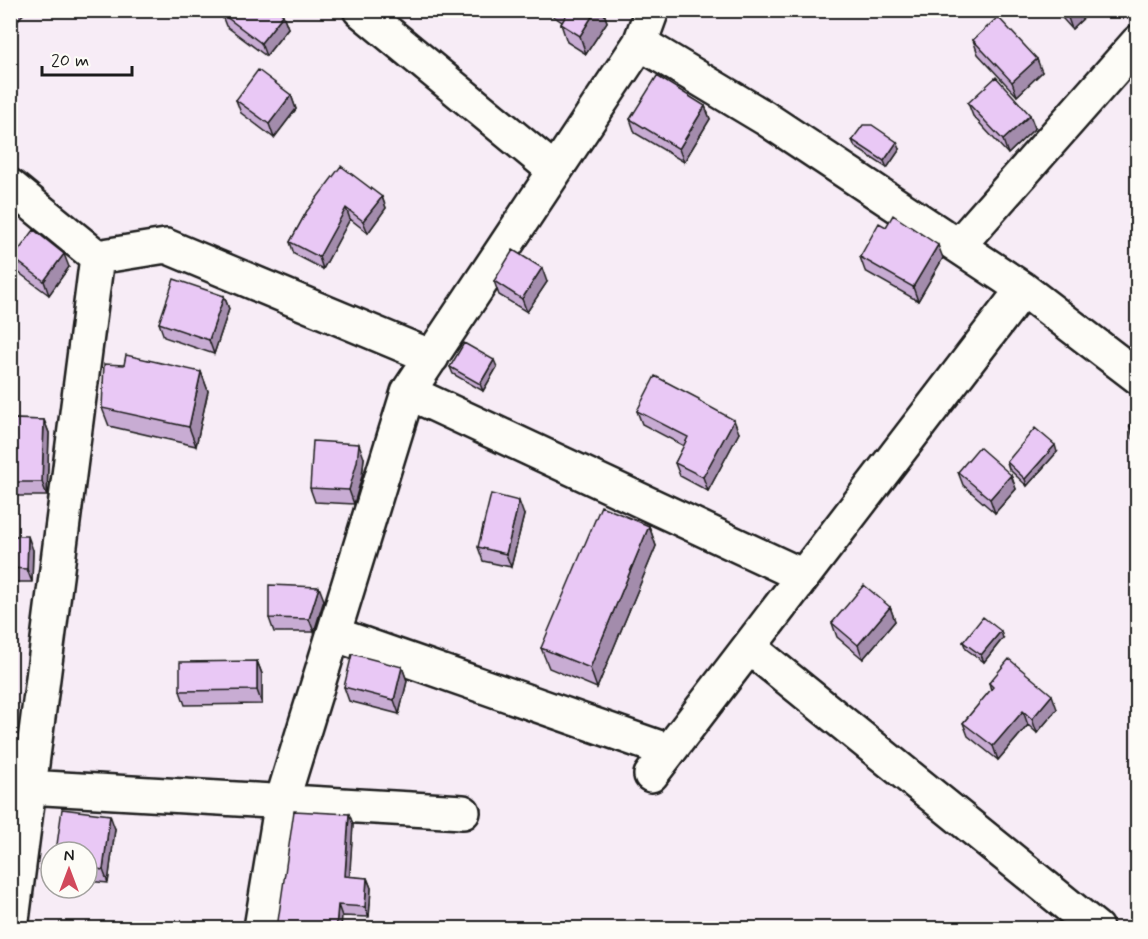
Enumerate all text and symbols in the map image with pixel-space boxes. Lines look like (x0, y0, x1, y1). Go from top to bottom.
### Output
scale bar (42, 39, 132, 77)
text: 20 m (51, 49, 89, 73)
north arrow (39, 840, 99, 900)
text: N (64, 846, 74, 867)

